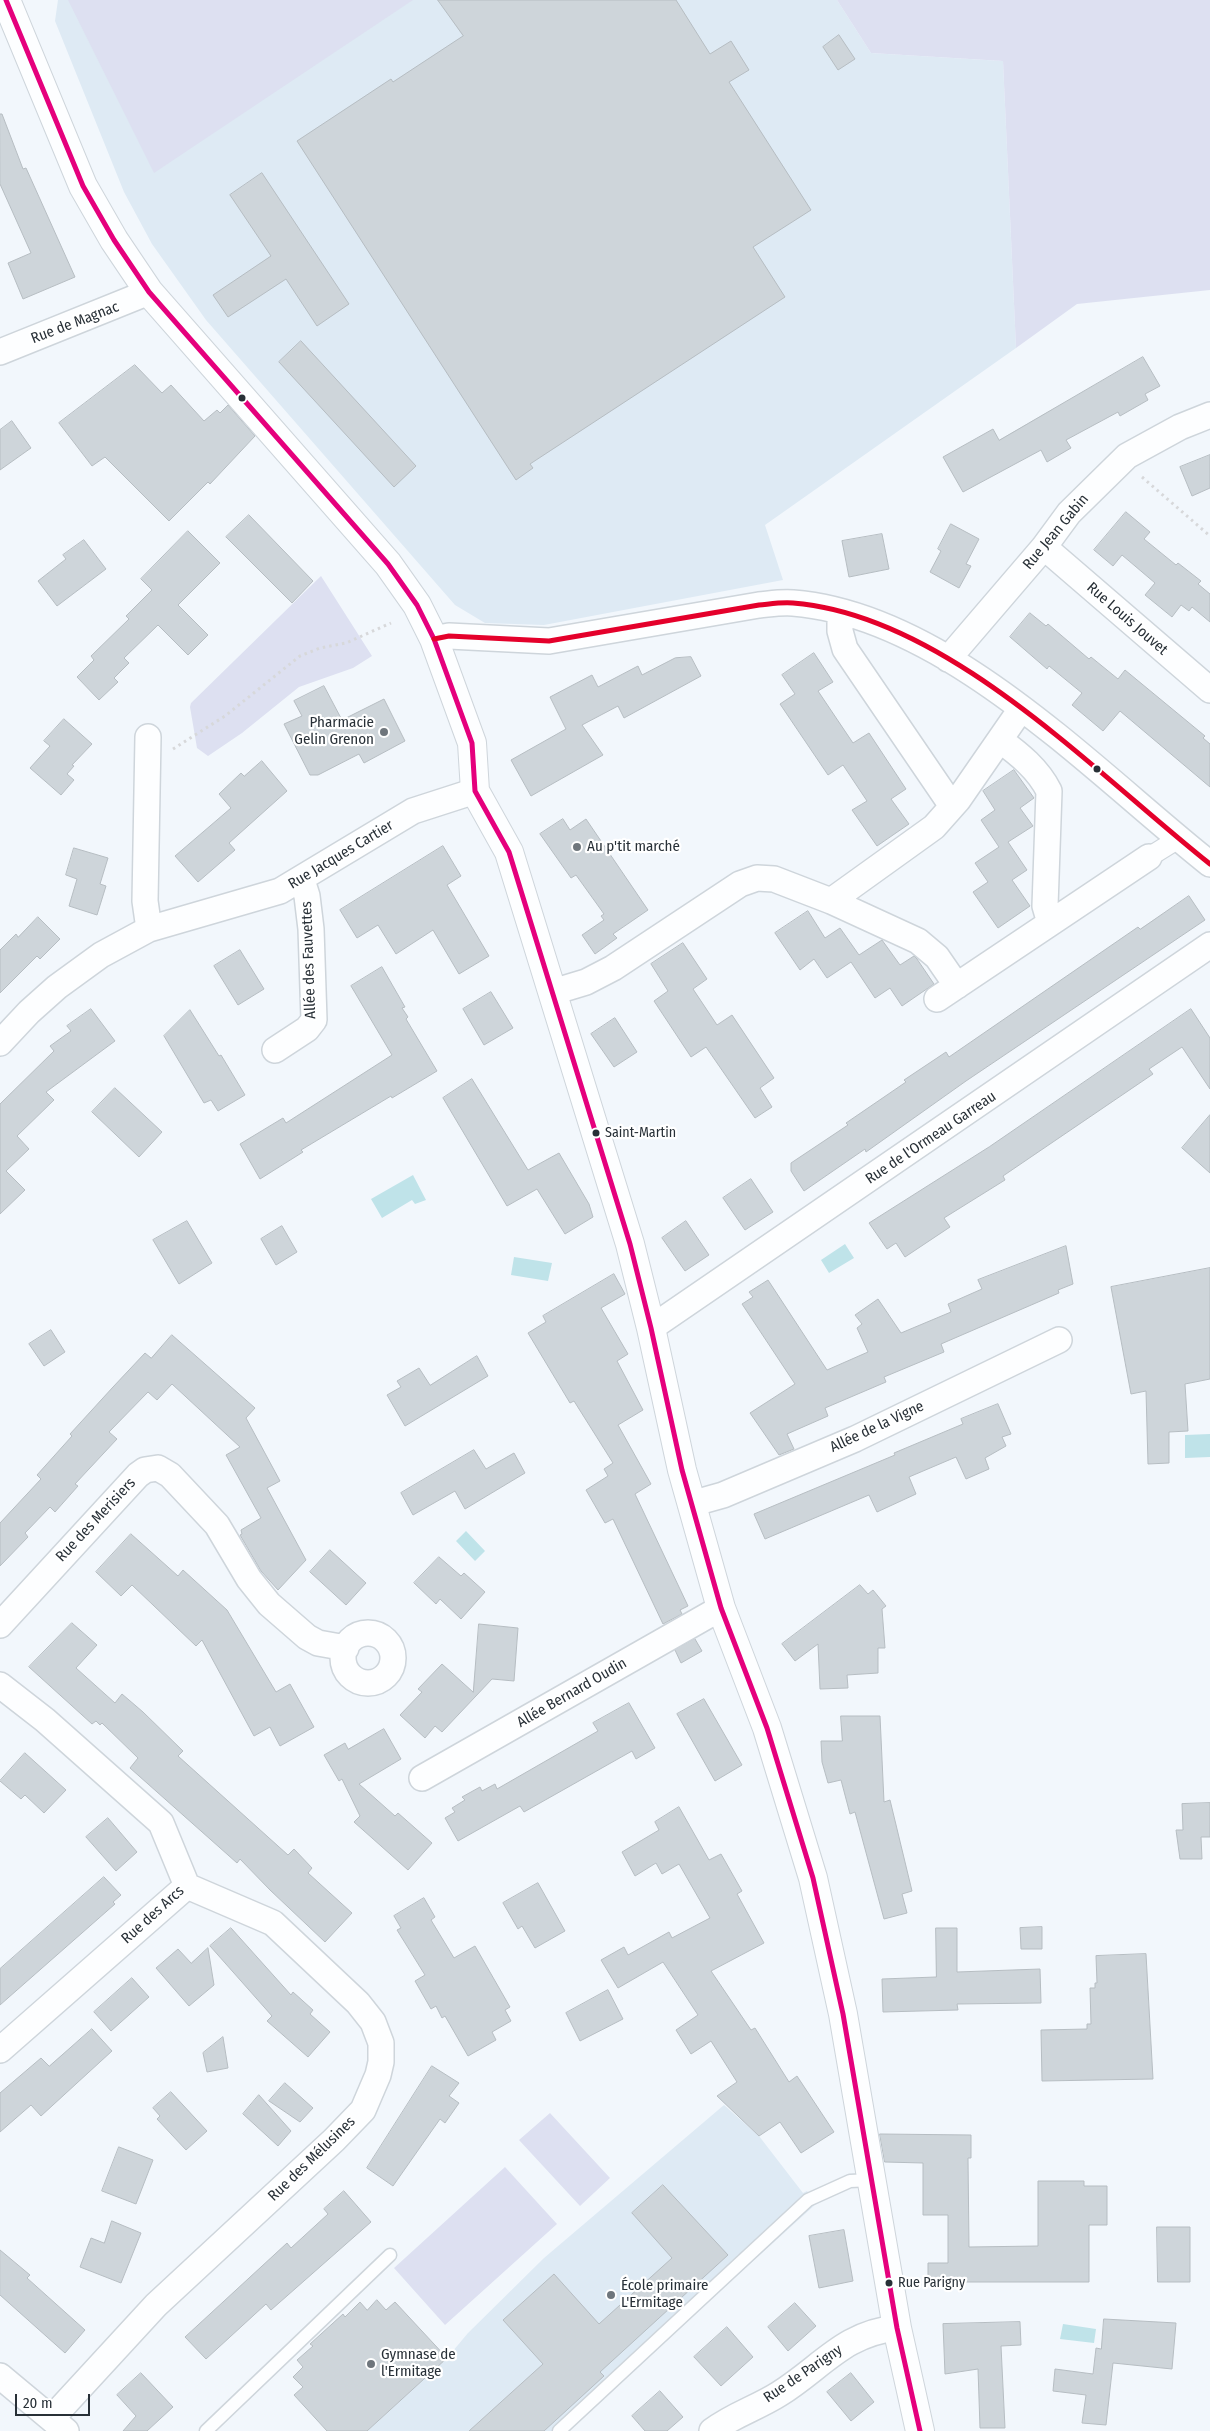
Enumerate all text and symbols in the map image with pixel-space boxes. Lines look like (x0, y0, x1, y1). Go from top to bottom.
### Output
street label: Rue de Magnac (29, 298, 121, 348)
unlabelled marker (237, 393, 247, 403)
street label: Rue Jean Gabin (1019, 491, 1093, 573)
street label: Rue Louis Jouvet (1083, 579, 1171, 659)
place label: Pharmacie Gelin Grenon (294, 714, 374, 749)
marker: Pharmacie Gelin Grenon (378, 726, 390, 738)
unlabelled marker (1092, 764, 1102, 774)
street label: Rue Jacques Cartier (285, 817, 397, 893)
place label: Au p'tit marché (587, 838, 680, 856)
marker: Au p'tit marché (571, 841, 583, 853)
street label: Allée des Fauvettes (298, 901, 320, 1019)
street label: Rue de l'Ormeau Garreau (862, 1088, 1000, 1188)
place label: Saint-Martin (605, 1125, 676, 1141)
marker: Saint-Martin (591, 1128, 601, 1138)
street label: Allée de la Vigne (827, 1397, 927, 1457)
street label: Rue des Merisiers (52, 1474, 140, 1566)
street label: Allée Bernard Oudin (514, 1654, 630, 1732)
street label: Rue des Arcs (118, 1882, 188, 1948)
street label: Rue des Mélusines (265, 2113, 359, 2205)
place label: Rue Parigny (898, 2275, 965, 2291)
place label: École primaire L'Ermitage (621, 2277, 708, 2312)
marker: Rue Parigny (884, 2278, 894, 2288)
marker: École primaire L'Ermitage (605, 2289, 617, 2301)
street label: Rue de Parigny (760, 2341, 846, 2407)
place label: Gymnase de l'Ermitage (381, 2346, 456, 2381)
marker: Gymnase de l'Ermitage (365, 2358, 377, 2370)
scale bar (18, 2384, 92, 2416)
text: 20 m (23, 2394, 53, 2412)

